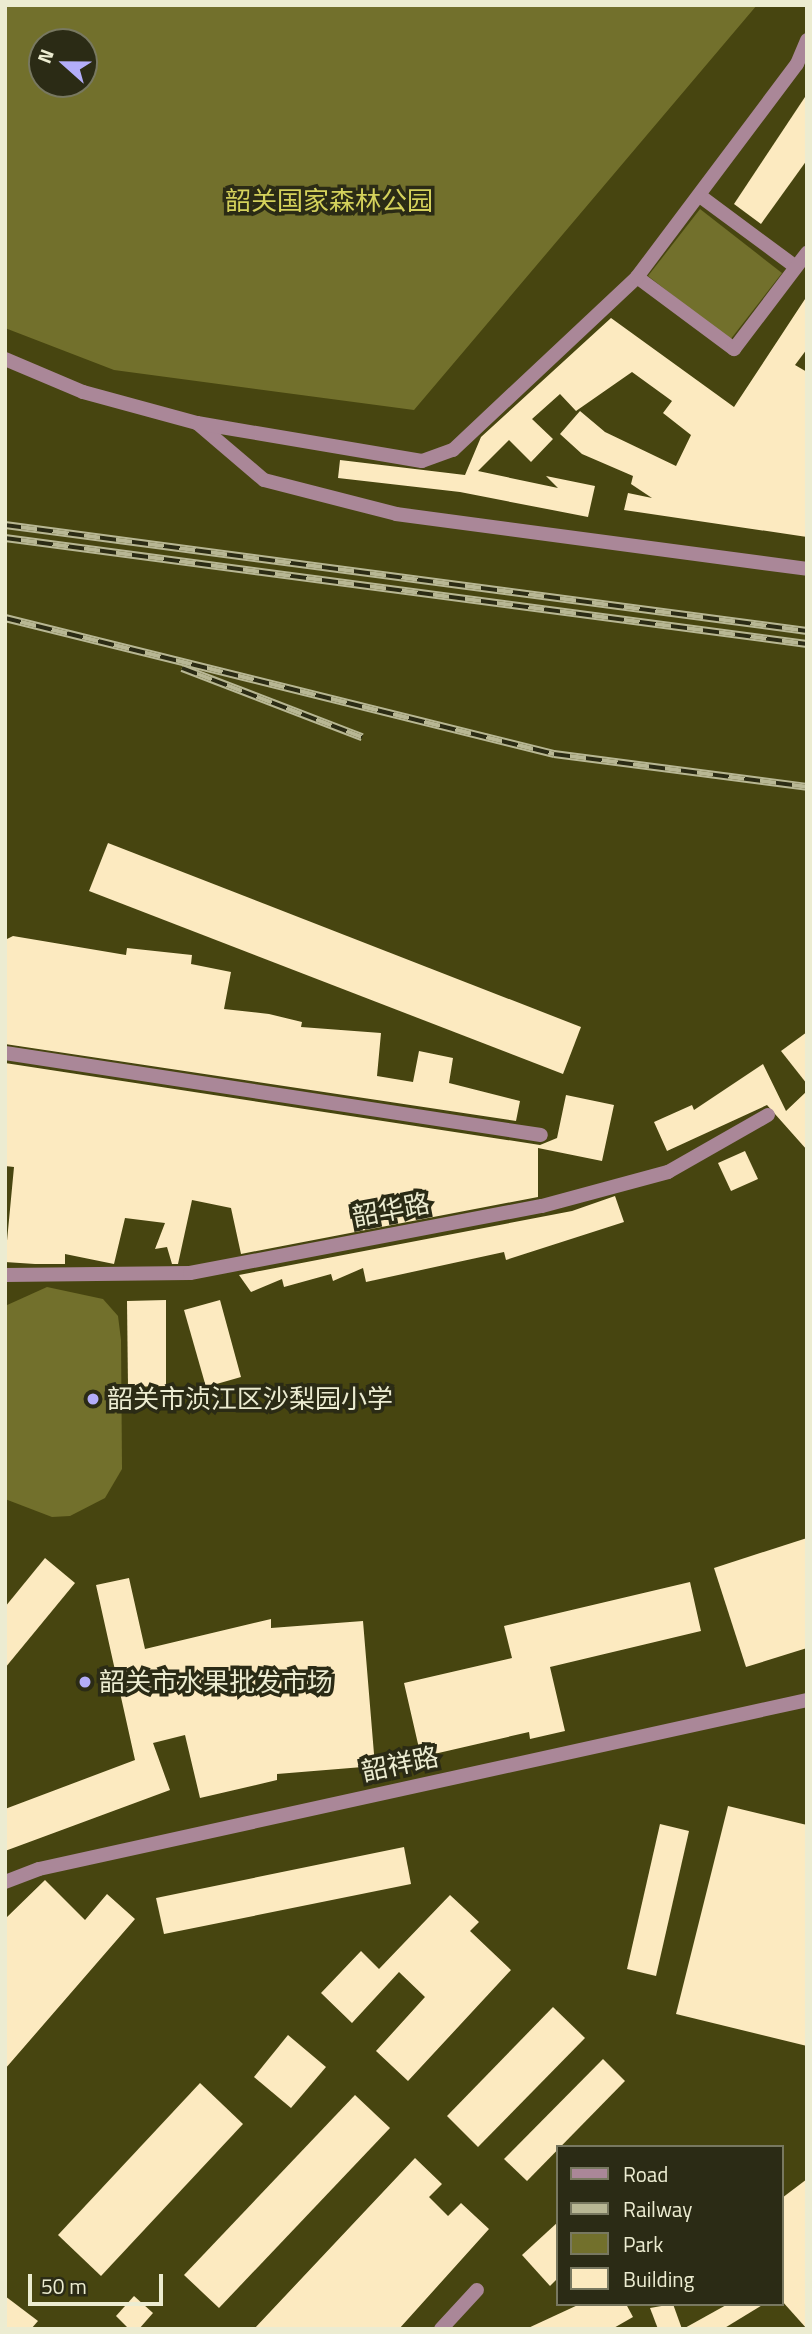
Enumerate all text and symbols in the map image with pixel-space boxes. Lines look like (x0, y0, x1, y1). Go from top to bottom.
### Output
north arrow (28, 28, 98, 98)
text: N (29, 45, 61, 67)
park label: 韶关国家森林公园 (225, 185, 433, 217)
street label: 韶华路 (350, 1187, 432, 1233)
place label: 韶关市浈江区沙梨园小学 (107, 1383, 393, 1415)
marker: 韶关市浈江区沙梨园小学 (85, 1391, 101, 1407)
place label: 韶关市水果批发市场 (99, 1666, 333, 1698)
marker: 韶关市水果批发市场 (77, 1674, 93, 1690)
street label: 韶祥路 (359, 1741, 441, 1787)
legend (556, 2145, 784, 2306)
text: Road (623, 2158, 668, 2190)
text: Railway (623, 2193, 692, 2225)
text: Park (623, 2228, 663, 2260)
scale bar (32, 2260, 166, 2304)
text: Building (623, 2263, 694, 2295)
text: 50 m (41, 2270, 87, 2302)

